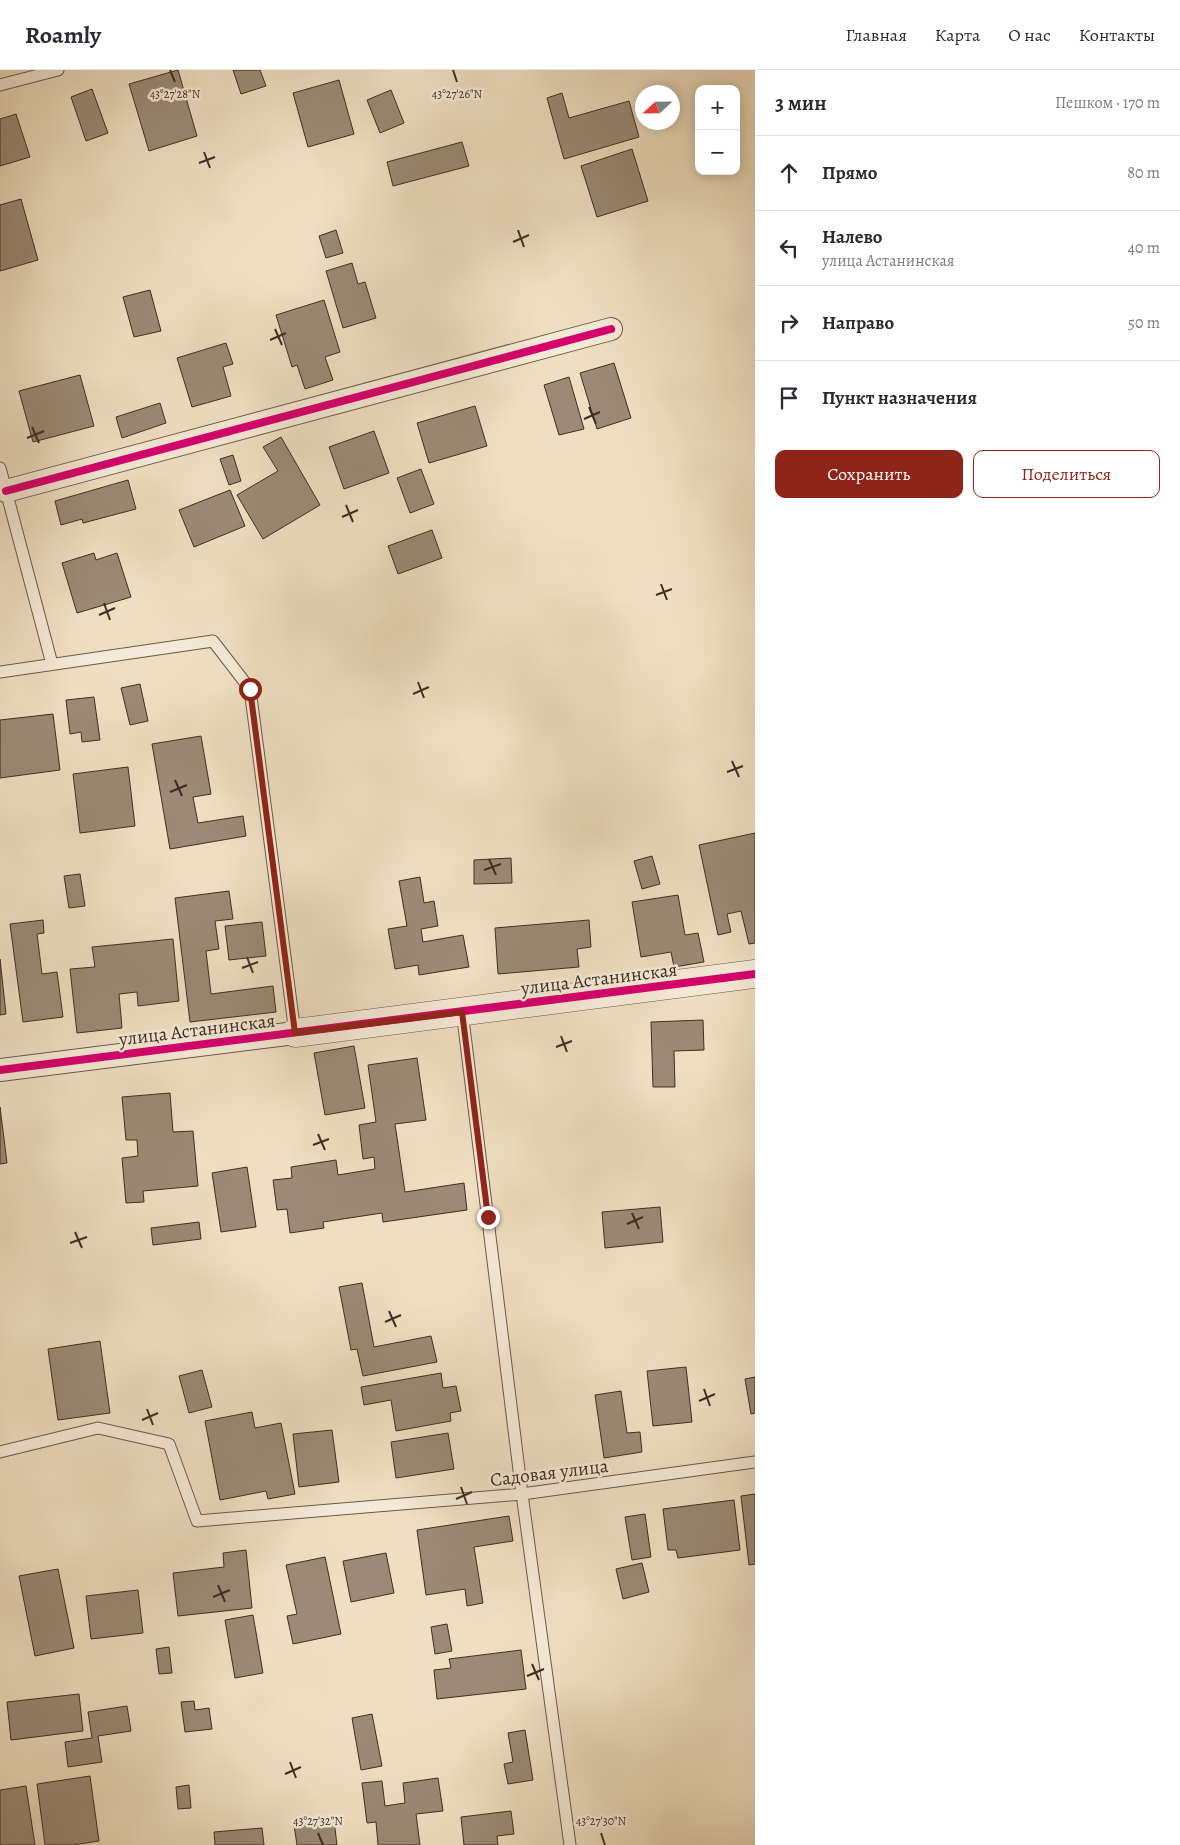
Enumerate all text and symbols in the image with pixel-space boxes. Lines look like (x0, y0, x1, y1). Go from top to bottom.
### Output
text: Roamly (25, 19, 101, 51)
text: Главная (846, 23, 907, 47)
text: Карта (935, 23, 980, 47)
text: О нас (1008, 23, 1051, 47)
text: Контакты (1079, 23, 1155, 47)
north arrow (635, 85, 680, 130)
map controls (695, 85, 740, 175)
button: + (695, 85, 740, 130)
text: 43°27'28"N (150, 86, 201, 102)
text: 43°27'26"N (432, 86, 483, 102)
text: 3 мин (775, 89, 827, 117)
text: Пешком · 170 m (1055, 92, 1160, 114)
button: − (695, 130, 740, 175)
icon: ahead (775, 159, 803, 187)
text: Прямо (822, 160, 877, 186)
text: 80 m (1127, 162, 1160, 184)
text: Налево (822, 224, 882, 250)
icon: left (775, 234, 803, 262)
text: 40 m (1128, 237, 1160, 259)
text: улица Астанинская (822, 250, 955, 272)
icon: right (775, 309, 803, 337)
text: Направо (822, 310, 894, 336)
text: 50 m (1128, 312, 1160, 334)
icon: arrive (775, 384, 803, 412)
text: Пункт назначения (822, 385, 977, 411)
button: Сохранить (775, 450, 963, 498)
button: Поделиться (973, 450, 1160, 498)
route start (239, 678, 262, 701)
street label: улица Астанинская (518, 956, 679, 1002)
street label: улица Астанинская (116, 1007, 277, 1053)
route end (477, 1206, 500, 1229)
street label: Садовая улица (489, 1453, 610, 1493)
text: 43°27'32"N (293, 1813, 343, 1829)
text: 43°27'30"N (576, 1813, 627, 1829)

